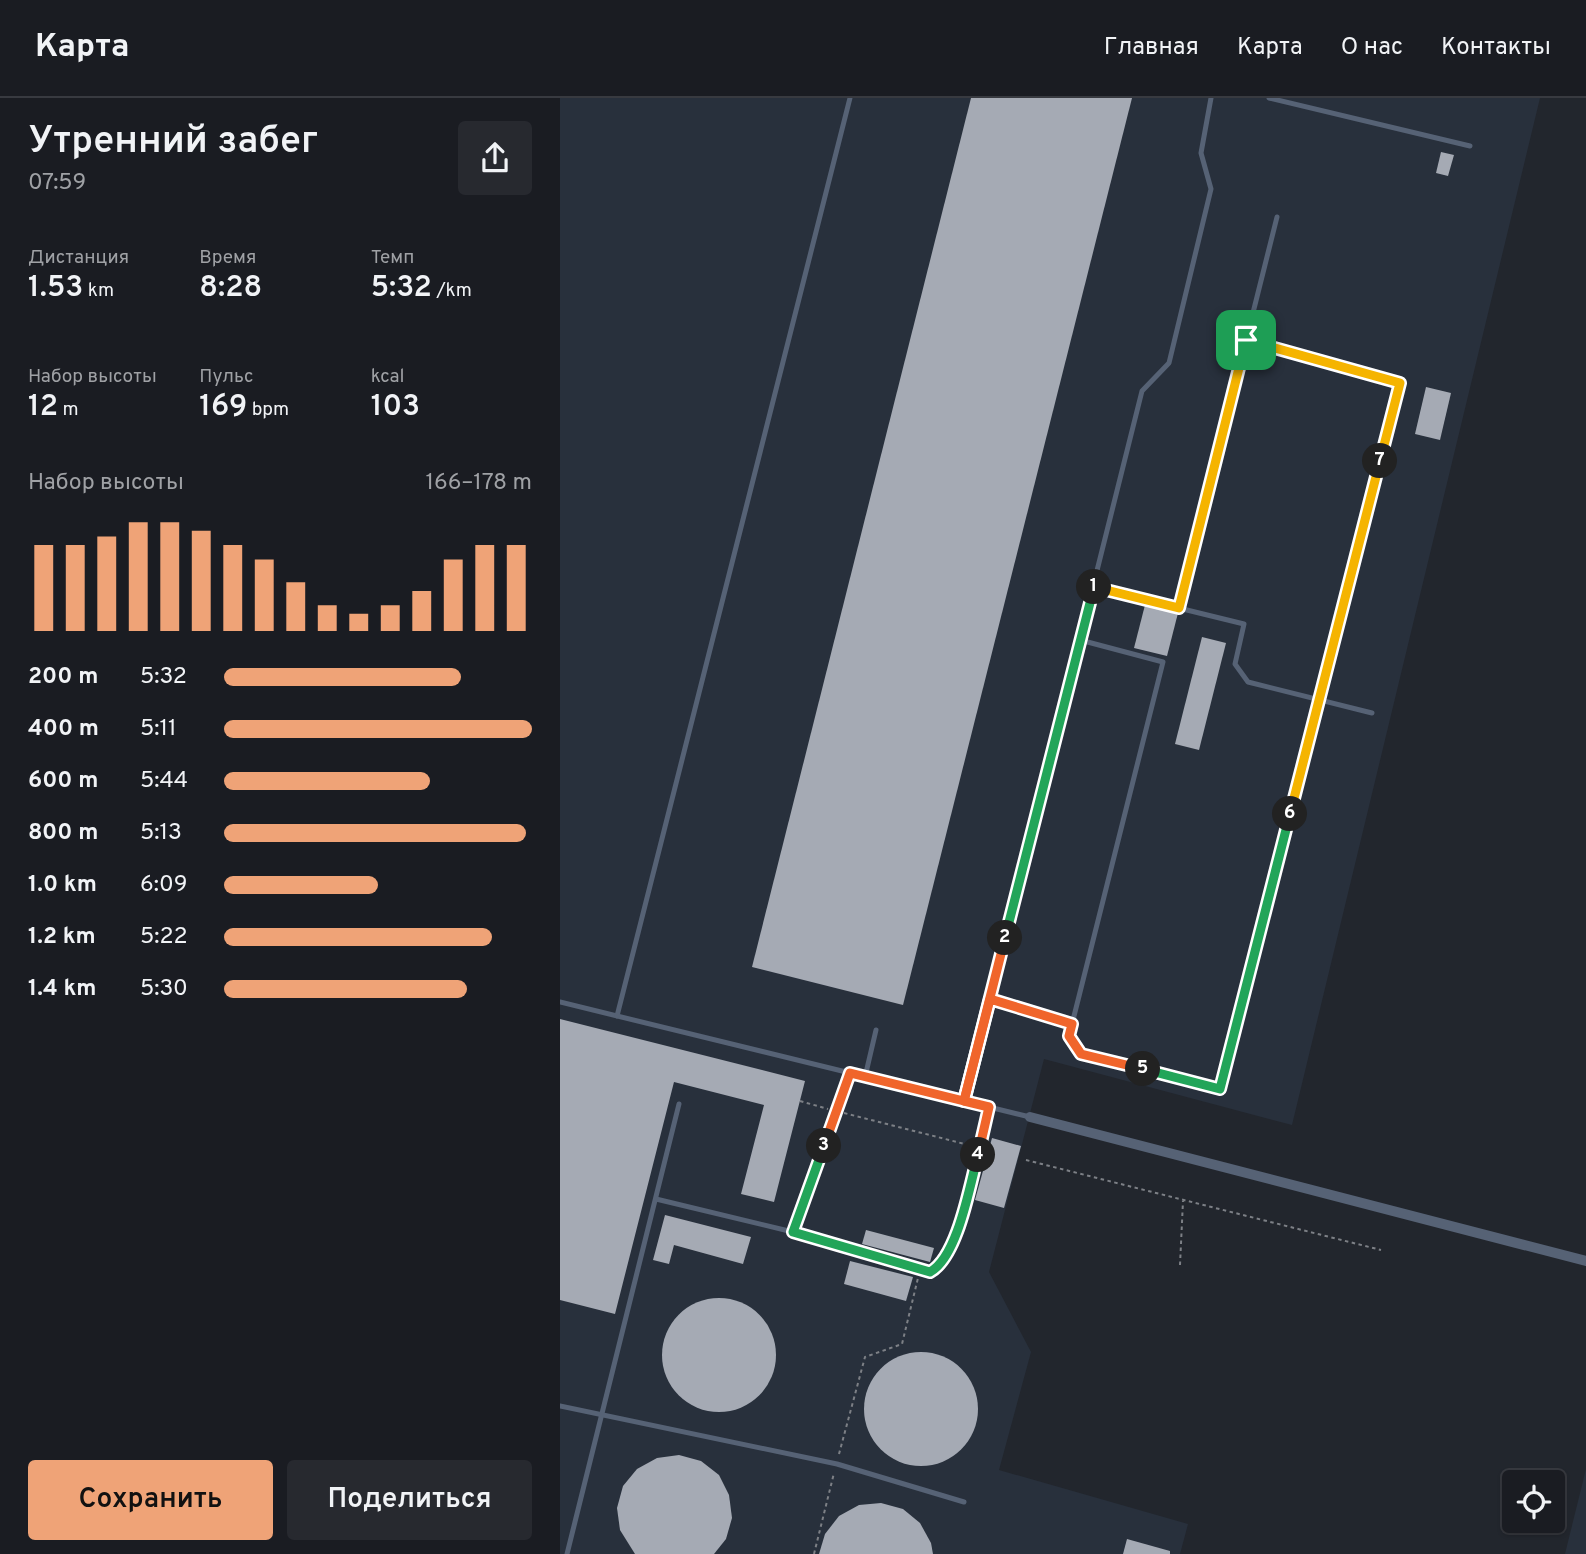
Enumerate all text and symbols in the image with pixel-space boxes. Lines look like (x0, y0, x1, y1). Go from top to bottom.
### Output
text: Карта (35, 27, 129, 69)
text: Главная (1104, 33, 1199, 63)
text: Карта (1237, 33, 1303, 63)
text: О нас (1341, 33, 1403, 63)
text: Контакты (1441, 33, 1551, 63)
text: Утренний забег (28, 118, 318, 167)
button: share (458, 121, 532, 195)
text: 07:59 (28, 169, 86, 198)
text: Дистанция (28, 246, 129, 270)
text: Время (199, 246, 256, 270)
text: Темп (371, 246, 414, 270)
text: 1.53 (28, 270, 83, 307)
text: 8:28 (199, 270, 262, 307)
text: 5:32 (371, 270, 432, 307)
text: km (83, 279, 114, 303)
text: /km (432, 279, 472, 303)
pin (1216, 310, 1276, 370)
icon: arrive (1227, 321, 1265, 359)
text: Набор высоты (28, 365, 157, 389)
text: Пульс (199, 365, 253, 389)
text: kcal (371, 365, 404, 389)
text: 12 (28, 389, 58, 426)
text: 169 (199, 389, 247, 426)
text: 103 (371, 389, 420, 426)
text: m (58, 398, 79, 422)
text: bpm (247, 398, 289, 422)
pin: 7 (1362, 444, 1398, 478)
text: 7 (1374, 448, 1385, 472)
text: Набор высоты (28, 469, 184, 498)
text: 166–178 m (425, 469, 532, 498)
pin: 1 (1076, 570, 1112, 604)
text: 1 (1090, 574, 1097, 598)
text: 200 m (28, 663, 98, 692)
text: 5:32 (140, 663, 187, 692)
text: 400 m (28, 715, 99, 744)
text: 5:11 (140, 715, 177, 744)
text: 600 m (28, 767, 98, 796)
text: 5:44 (140, 767, 188, 796)
pin: 6 (1272, 796, 1308, 832)
text: 6 (1284, 801, 1295, 825)
text: 800 m (28, 819, 98, 848)
text: 5:13 (140, 819, 182, 848)
text: 1.0 km (28, 871, 97, 900)
text: 6:09 (140, 871, 187, 900)
pin: 2 (988, 920, 1022, 956)
text: 1.2 km (28, 923, 96, 952)
text: 5:22 (140, 923, 188, 952)
text: 2 (999, 925, 1010, 949)
text: 1.4 km (28, 975, 96, 1004)
text: 5:30 (140, 975, 188, 1004)
pin: 5 (1126, 1052, 1160, 1086)
text: 5 (1137, 1056, 1148, 1080)
pin: 3 (806, 1128, 842, 1164)
text: 3 (818, 1133, 829, 1157)
pin: 4 (960, 1138, 996, 1172)
text: 4 (971, 1142, 984, 1166)
button: Сохранить (28, 1460, 273, 1540)
button: Поделиться (287, 1460, 532, 1540)
map controls (1502, 1470, 1565, 1533)
button: locate (1502, 1470, 1565, 1533)

